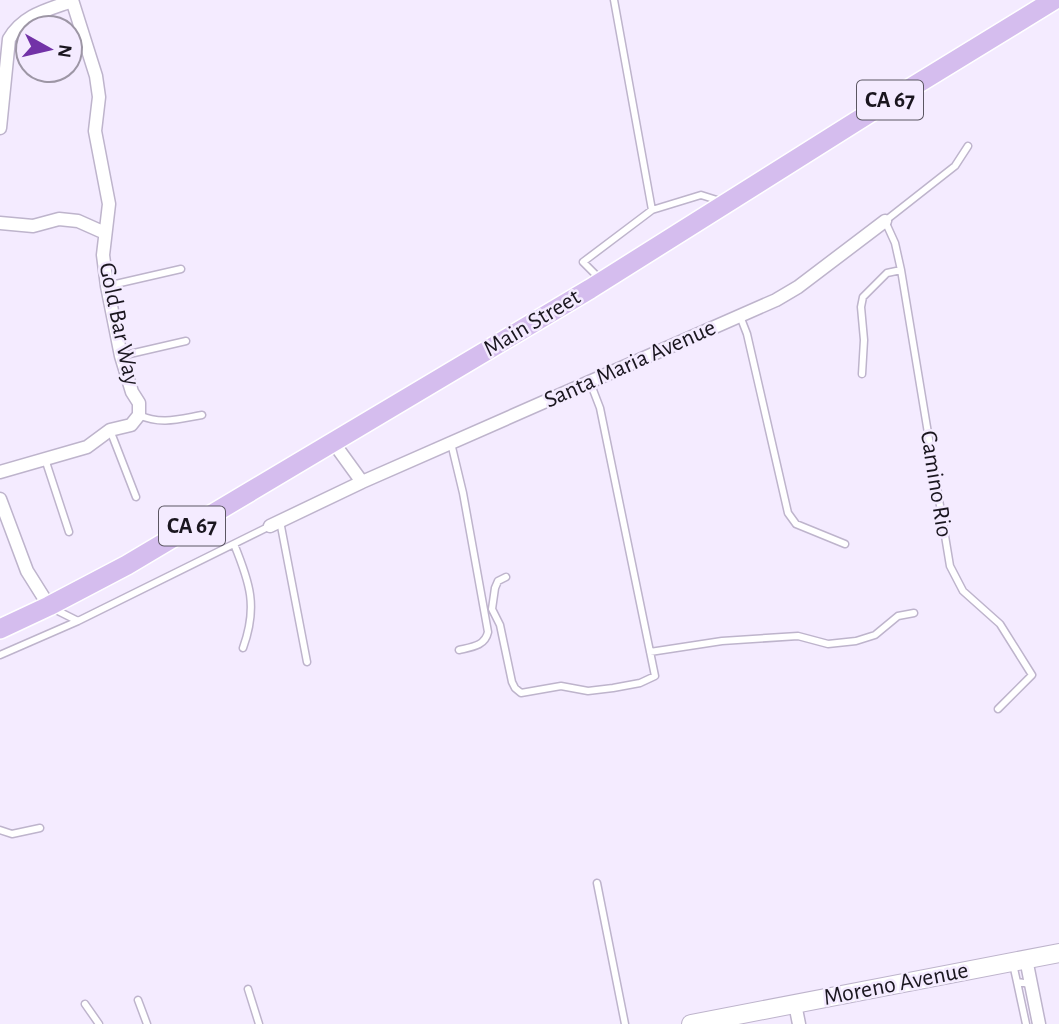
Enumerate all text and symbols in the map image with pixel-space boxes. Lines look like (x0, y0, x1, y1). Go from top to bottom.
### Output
north arrow (14, 14, 84, 84)
text: N (54, 43, 75, 59)
road number: CA 67 (857, 80, 923, 120)
street label: Gold Bar Way (94, 261, 144, 387)
street label: Main Street (479, 285, 585, 361)
street label: Santa Maria Avenue (541, 315, 719, 413)
street label: Camino Rio (916, 429, 956, 539)
road number: CA 67 (159, 506, 225, 546)
street label: Moreno Avenue (822, 958, 970, 1010)

